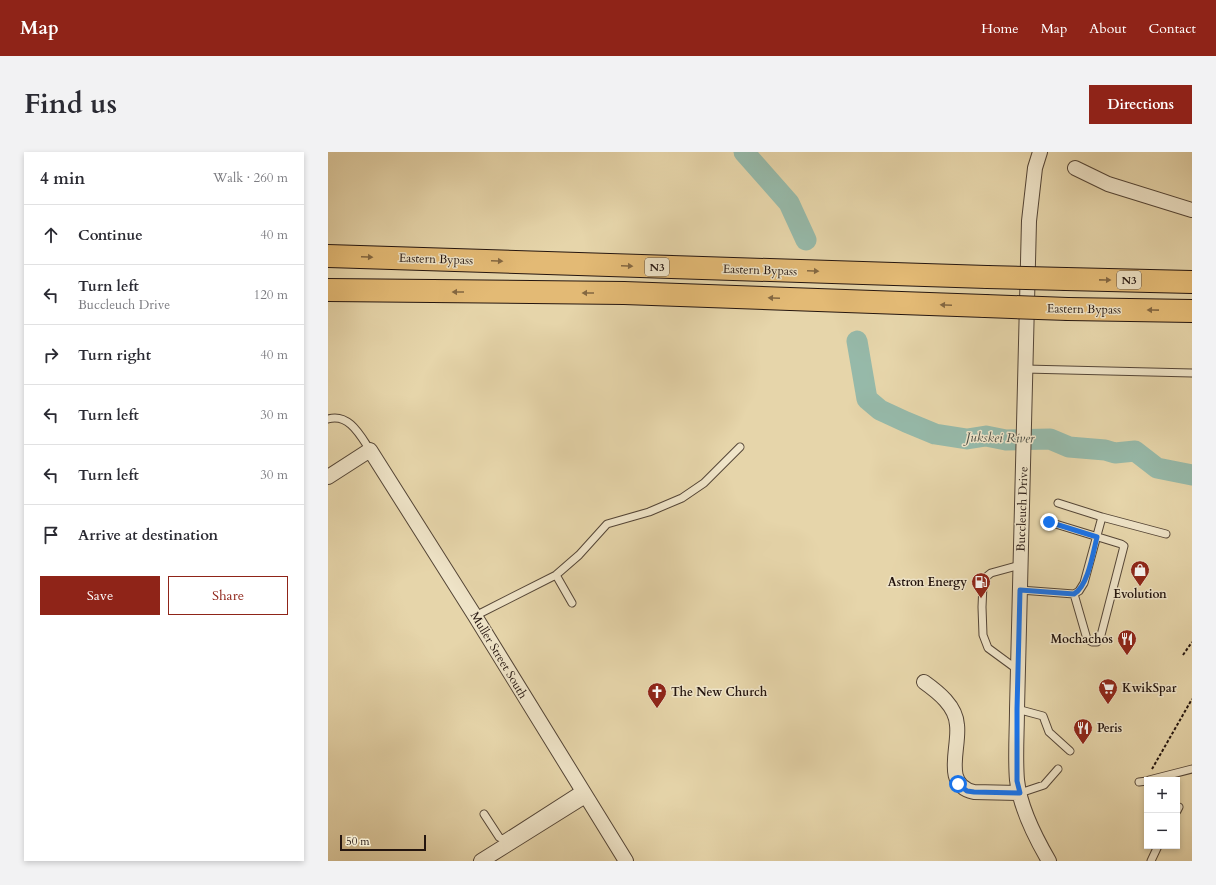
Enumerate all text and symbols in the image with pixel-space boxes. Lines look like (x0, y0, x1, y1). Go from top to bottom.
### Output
text: Map (20, 15, 59, 41)
text: Home (981, 19, 1019, 38)
text: Map (1041, 19, 1067, 38)
text: About (1089, 19, 1126, 38)
text: Contact (1148, 19, 1196, 38)
text: Find us (24, 85, 117, 123)
button: Directions (1089, 85, 1192, 124)
text: 4 min (40, 167, 85, 190)
text: Walk · 260 m (213, 169, 288, 187)
icon: ahead (40, 224, 62, 246)
text: Continue (78, 225, 143, 245)
text: 40 m (260, 226, 288, 244)
street label: Eastern Bypass (399, 250, 473, 268)
one-way arrow (361, 254, 374, 260)
one-way arrow (491, 258, 503, 265)
road number: N3 (645, 258, 669, 276)
street label: Eastern Bypass (723, 261, 797, 279)
one-way arrow (621, 263, 634, 269)
one-way arrow (807, 268, 819, 275)
road number: N3 (1117, 271, 1141, 289)
text: Turn left (78, 276, 139, 296)
one-way arrow (1099, 277, 1112, 283)
icon: left (40, 284, 62, 306)
text: 120 m (254, 286, 288, 304)
one-way arrow (451, 289, 464, 295)
one-way arrow (581, 290, 594, 296)
one-way arrow (768, 295, 780, 302)
text: Buccleuch Drive (78, 296, 170, 314)
street label: Eastern Bypass (1047, 300, 1121, 318)
one-way arrow (940, 301, 952, 308)
one-way arrow (1146, 307, 1159, 313)
icon: right (40, 344, 62, 366)
text: Turn right (78, 345, 151, 365)
text: 40 m (260, 346, 288, 364)
icon: left (40, 404, 62, 426)
text: Turn left (78, 405, 139, 425)
text: 30 m (260, 406, 288, 424)
water label: Jukskei River (963, 428, 1035, 448)
icon: left (40, 464, 62, 486)
text: Turn left (78, 465, 139, 485)
text: 30 m (260, 466, 288, 484)
street label: Buccleuch Drive (1013, 466, 1031, 552)
route end (1040, 513, 1058, 531)
icon: arrive (40, 524, 62, 546)
text: Arrive at destination (78, 525, 218, 545)
shop icon: Evolution (1129, 559, 1151, 587)
fuel station icon: Astron Energy (970, 571, 992, 599)
place label: Astron Energy (888, 574, 967, 590)
button: Save (40, 576, 160, 615)
button: Share (168, 576, 288, 615)
place label: Evolution (1113, 586, 1167, 602)
street label: Muller Street South (467, 609, 531, 702)
restaurant icon: Mochachos (1116, 628, 1138, 656)
place label: Mochachos (1050, 631, 1113, 647)
supermarket icon: KwikSpar (1097, 677, 1119, 705)
place label: KwikSpar (1122, 680, 1177, 696)
church icon: The New Church (646, 681, 668, 709)
place label: The New Church (671, 684, 768, 700)
restaurant icon: Peris (1072, 717, 1094, 745)
place label: Peris (1097, 720, 1122, 736)
route start (949, 775, 967, 793)
map controls (1144, 777, 1180, 849)
button: + (1144, 777, 1180, 813)
button: − (1144, 813, 1180, 849)
scale bar (340, 833, 426, 852)
text: 50 m (346, 834, 370, 849)

